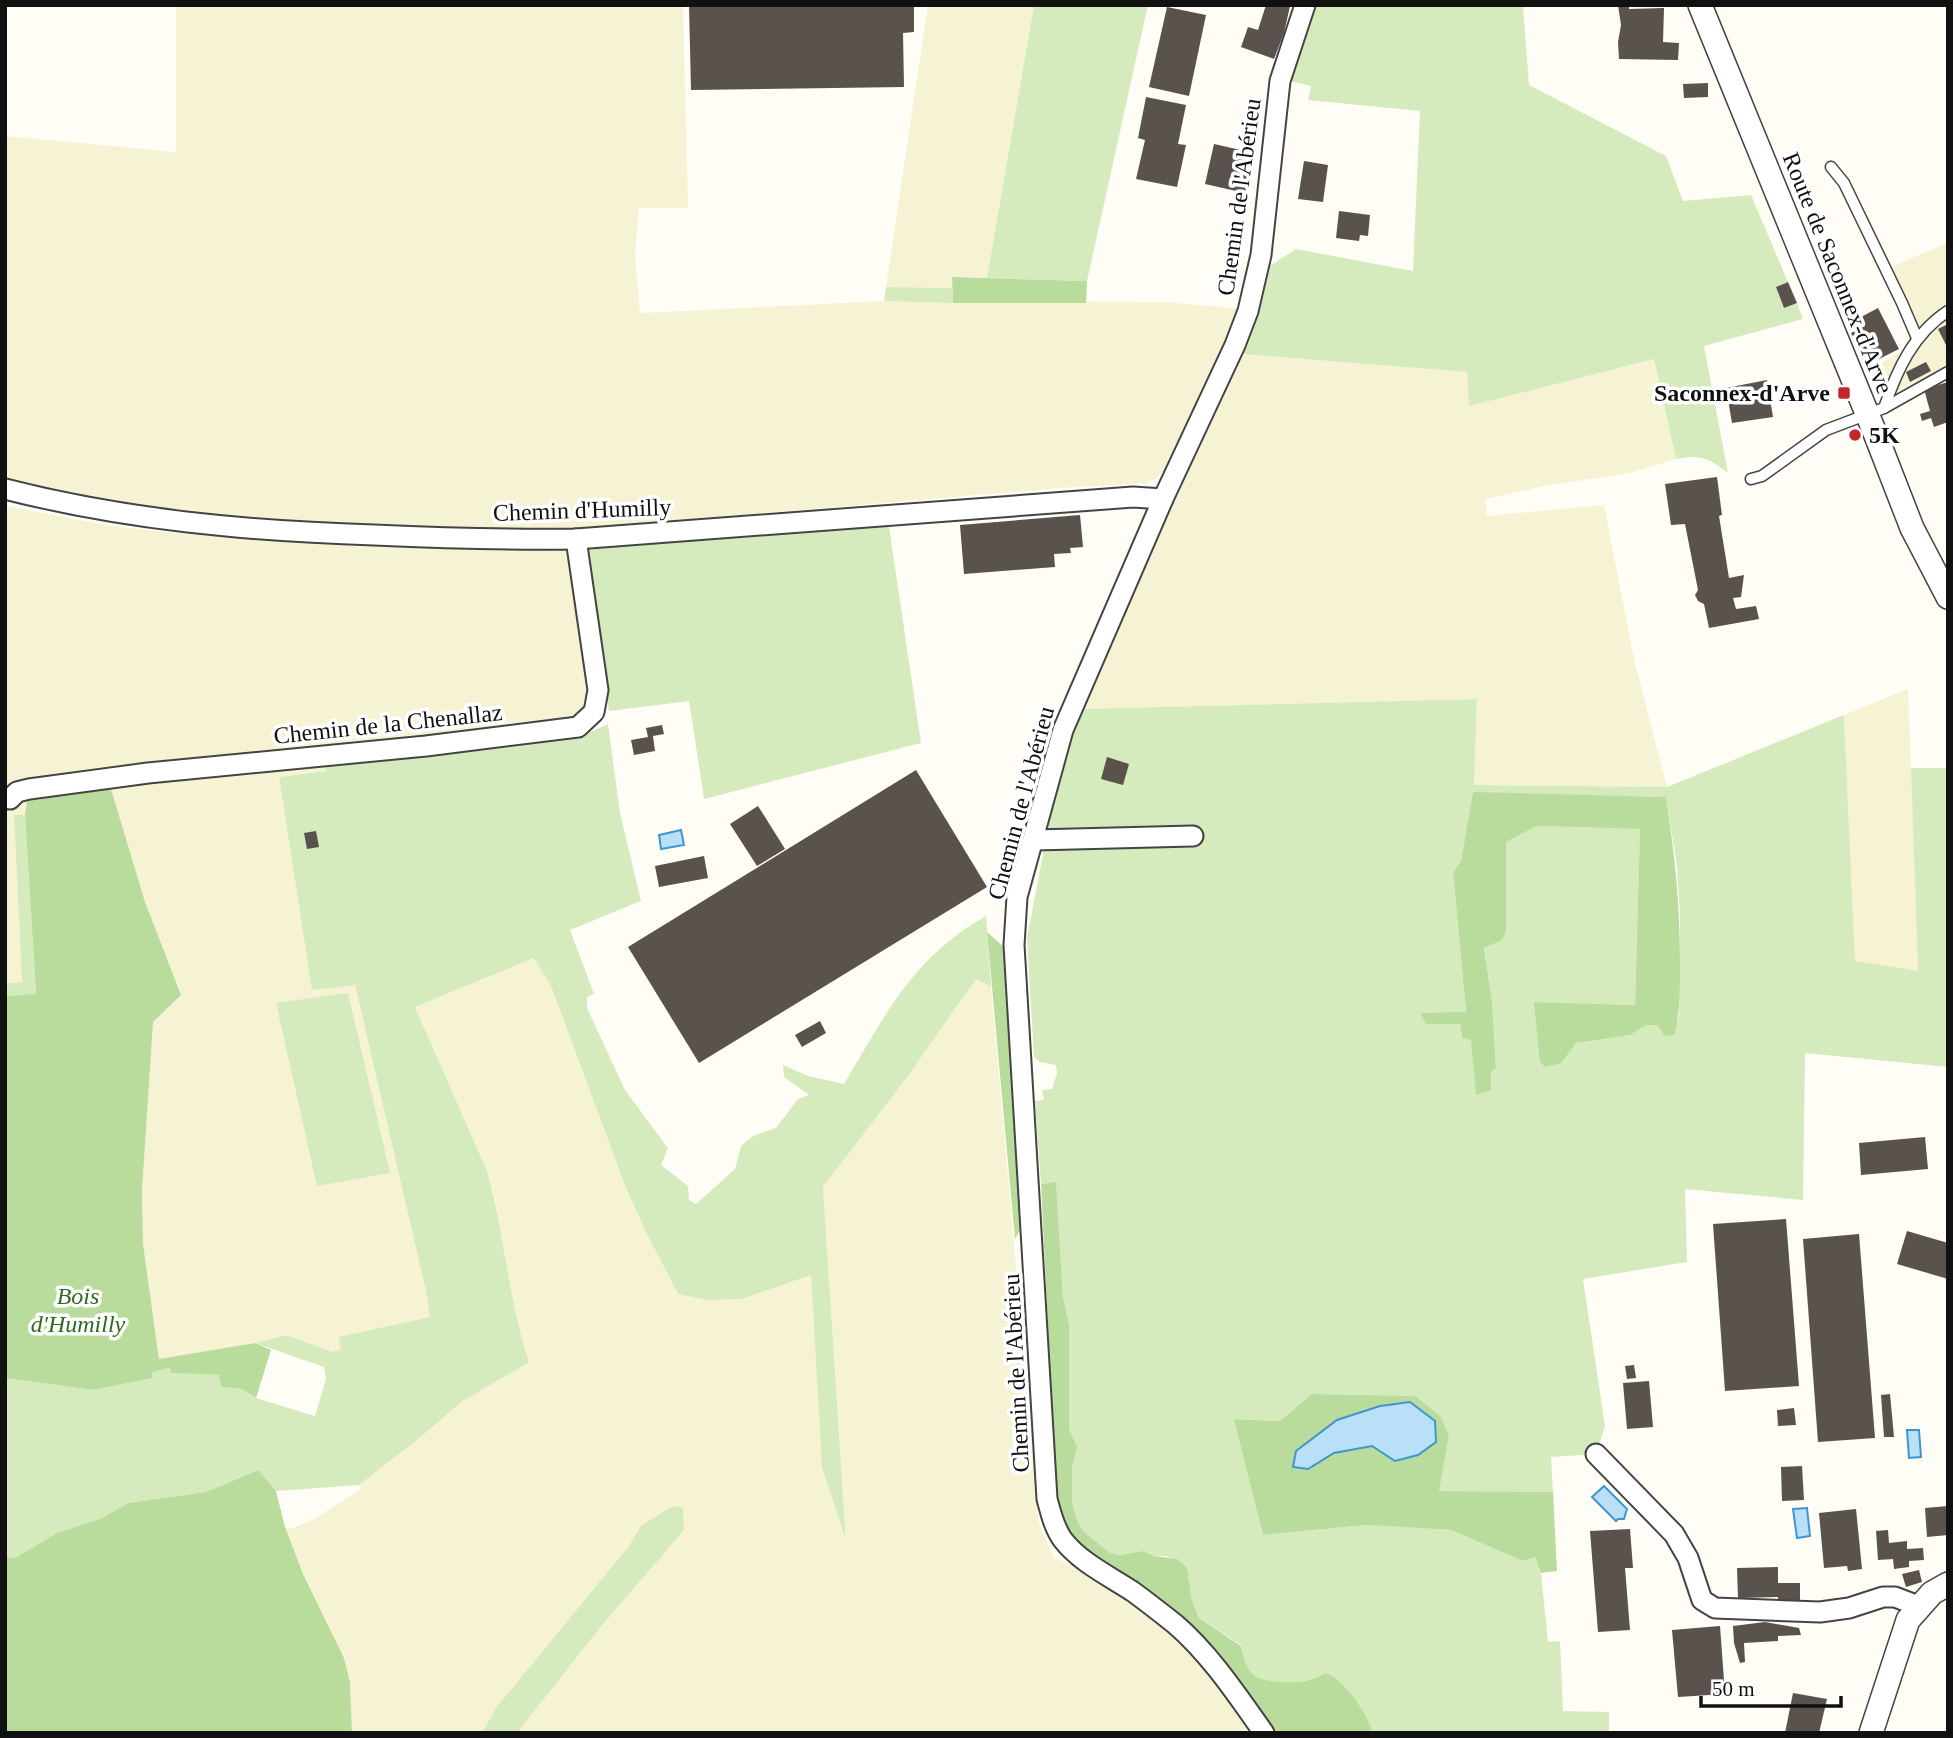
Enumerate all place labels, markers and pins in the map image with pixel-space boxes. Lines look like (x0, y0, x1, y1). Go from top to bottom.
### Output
place label: Saconnex-d'Arve (1654, 380, 1830, 406)
marker: Saconnex-d'Arve (1836, 385, 1852, 401)
place label: 5K (1869, 422, 1900, 448)
marker: 5K (1847, 427, 1863, 443)

